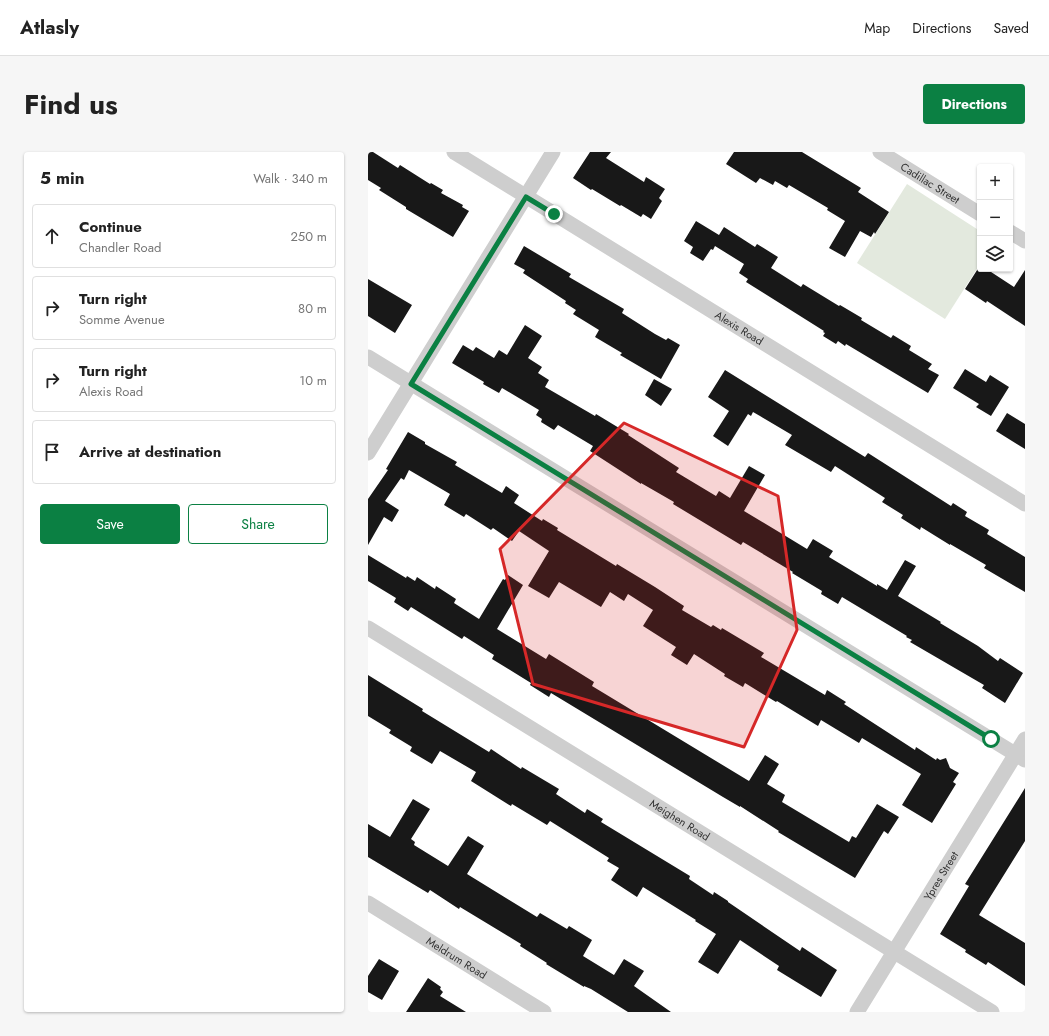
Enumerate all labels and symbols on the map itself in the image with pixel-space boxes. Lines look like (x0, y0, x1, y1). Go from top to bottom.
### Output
street label: Cadillac Street (897, 159, 963, 208)
route end (545, 205, 563, 223)
street label: Alexis Road (712, 307, 766, 349)
route start (982, 730, 1000, 748)
street label: Meighen Road (647, 795, 713, 844)
street label: Ypres Street (920, 848, 962, 903)
street label: Meldrum Road (423, 933, 490, 983)

